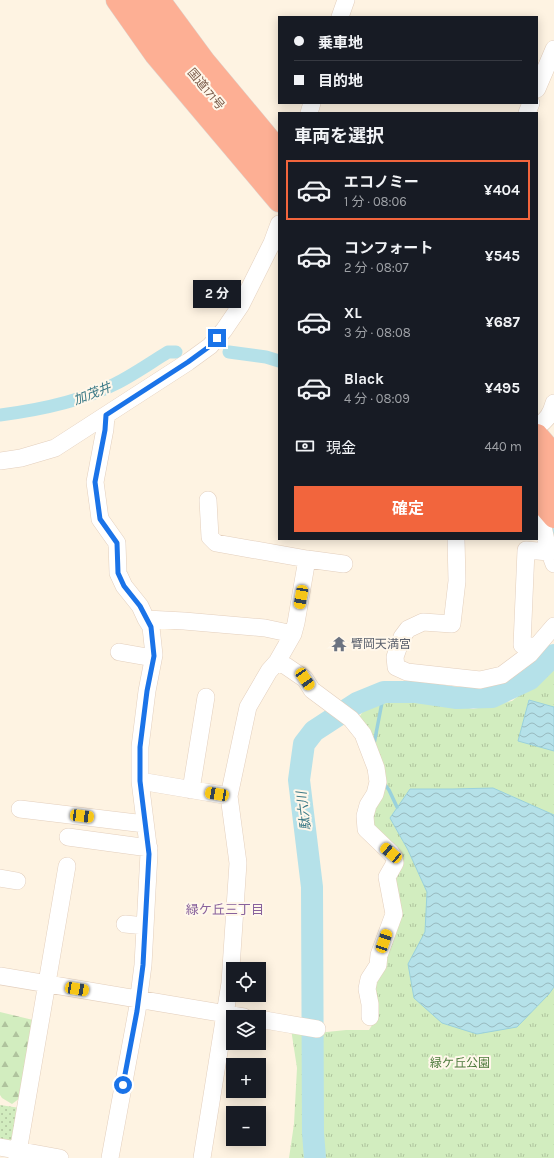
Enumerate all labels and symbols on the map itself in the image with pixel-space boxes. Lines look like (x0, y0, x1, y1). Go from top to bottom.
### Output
street label: 国道171号 (185, 66, 227, 112)
callout: 2 分 (193, 280, 241, 308)
route end (208, 329, 226, 347)
water label: 加茂井 (71, 379, 114, 407)
car (293, 584, 309, 610)
temple icon: 臂岡天満宮 (330, 635, 348, 653)
place label: 臂岡天満宮 (351, 637, 411, 651)
car (293, 666, 317, 692)
car (204, 786, 230, 802)
water label: 駄六川 (293, 789, 313, 831)
car (69, 809, 95, 823)
car (378, 841, 404, 865)
district label: 緑ケ丘三丁目 (186, 902, 264, 917)
car (374, 928, 394, 954)
car (64, 981, 90, 997)
park label: 緑ケ丘公園 (430, 1056, 490, 1070)
route start (114, 1076, 132, 1094)

